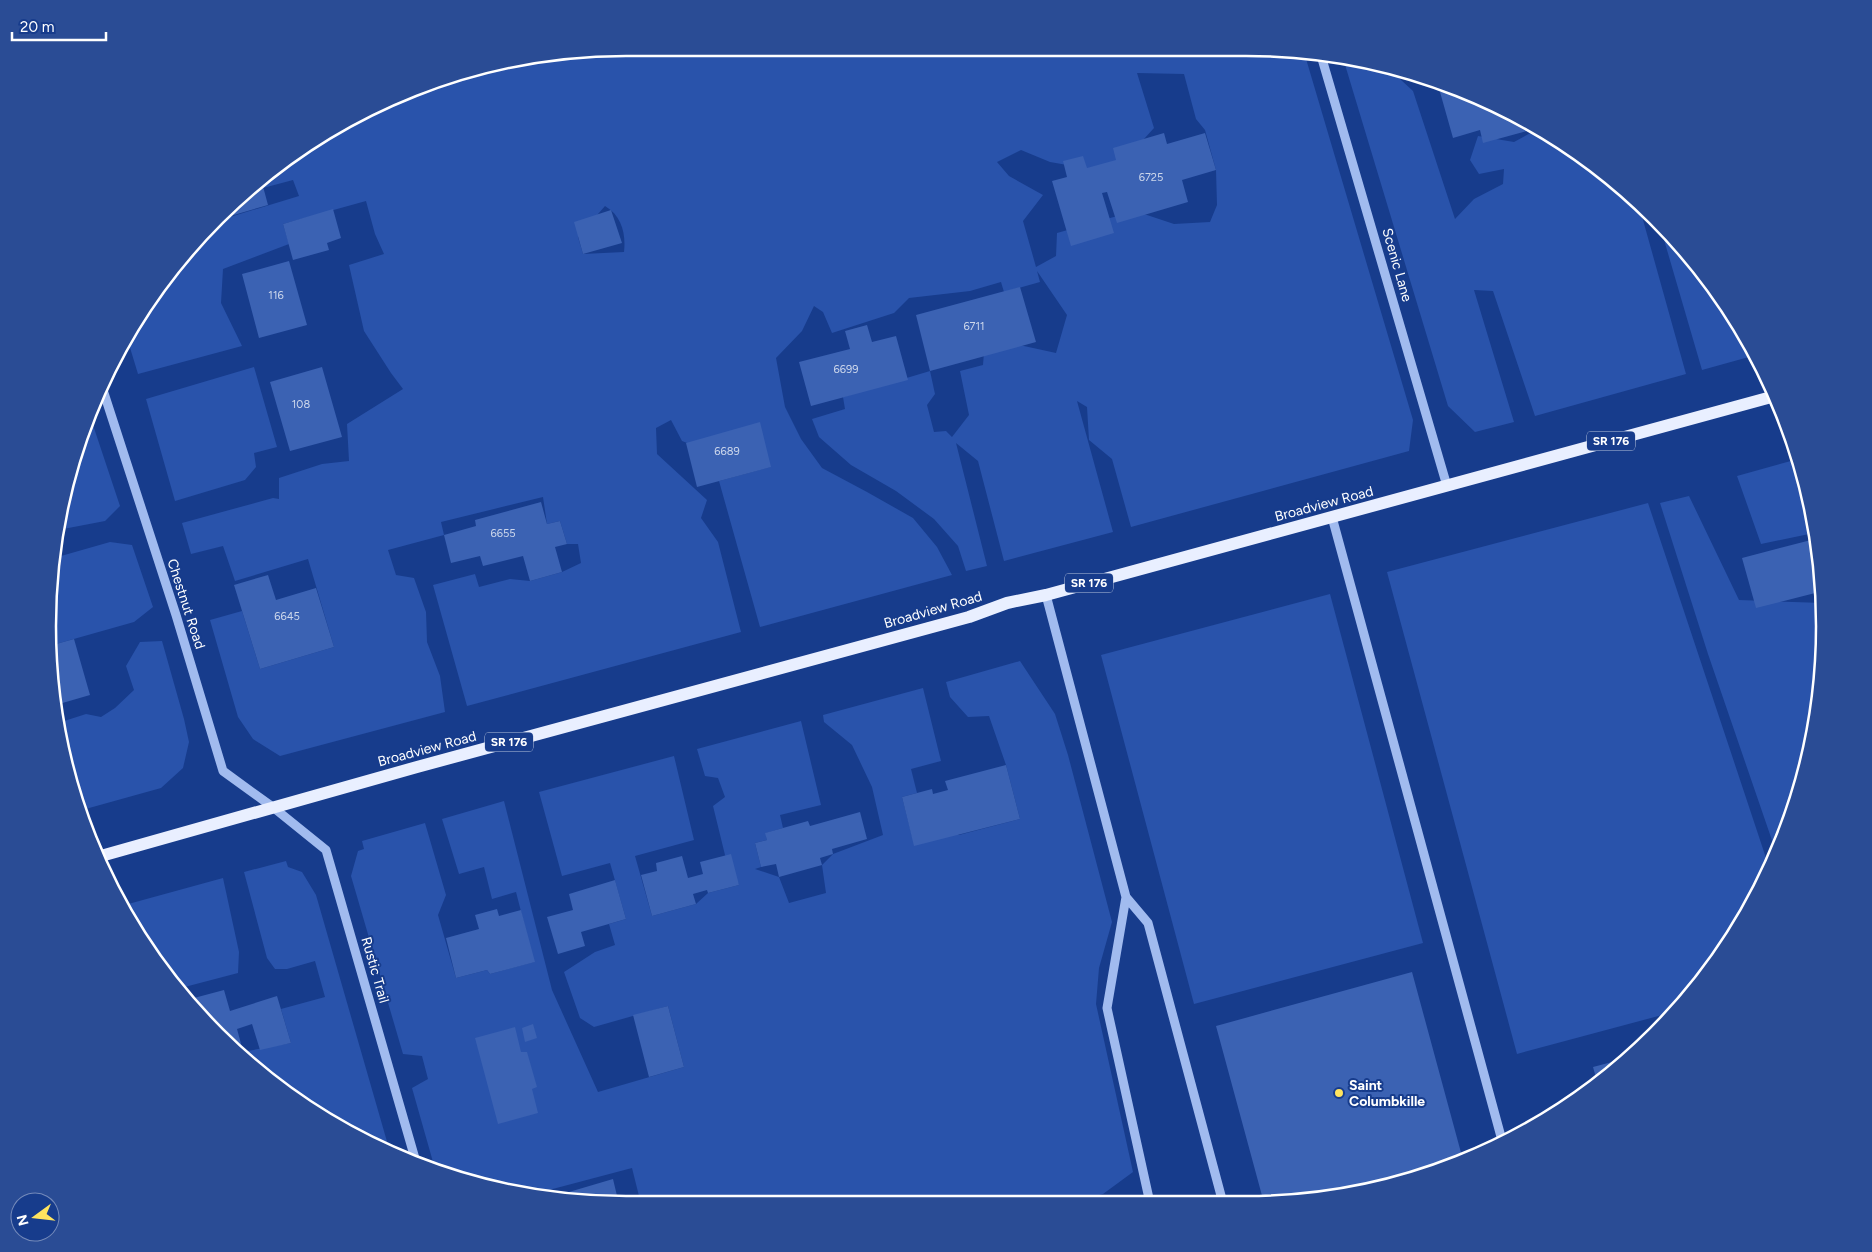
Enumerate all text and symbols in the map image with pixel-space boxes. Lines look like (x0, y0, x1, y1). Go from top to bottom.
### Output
scale bar (12, 10, 106, 42)
text: 20 m (20, 18, 54, 36)
house number: 6725 (1139, 171, 1163, 184)
street label: Scenic Lane (1378, 226, 1416, 304)
house number: 116 (268, 289, 284, 302)
house number: 6711 (963, 320, 985, 333)
house number: 6699 (834, 363, 858, 376)
house number: 108 (292, 398, 310, 411)
road number: SR 176 (1587, 432, 1635, 451)
house number: 6689 (714, 445, 740, 458)
street label: Broadview Road (1273, 483, 1375, 525)
house number: 6655 (490, 527, 516, 540)
street label: Chestnut Road (163, 557, 209, 651)
road number: SR 176 (1065, 574, 1113, 592)
street label: Broadview Road (882, 588, 984, 632)
house number: 6645 (274, 610, 300, 623)
street label: Broadview Road (376, 728, 478, 770)
road number: SR 176 (485, 732, 533, 752)
street label: Rustic Trail (357, 935, 393, 1005)
place label: Saint Columbkille (1349, 1077, 1425, 1110)
marker: Saint Columbkille (1333, 1087, 1345, 1099)
north arrow (10, 1192, 60, 1242)
text: N (13, 1213, 33, 1228)

